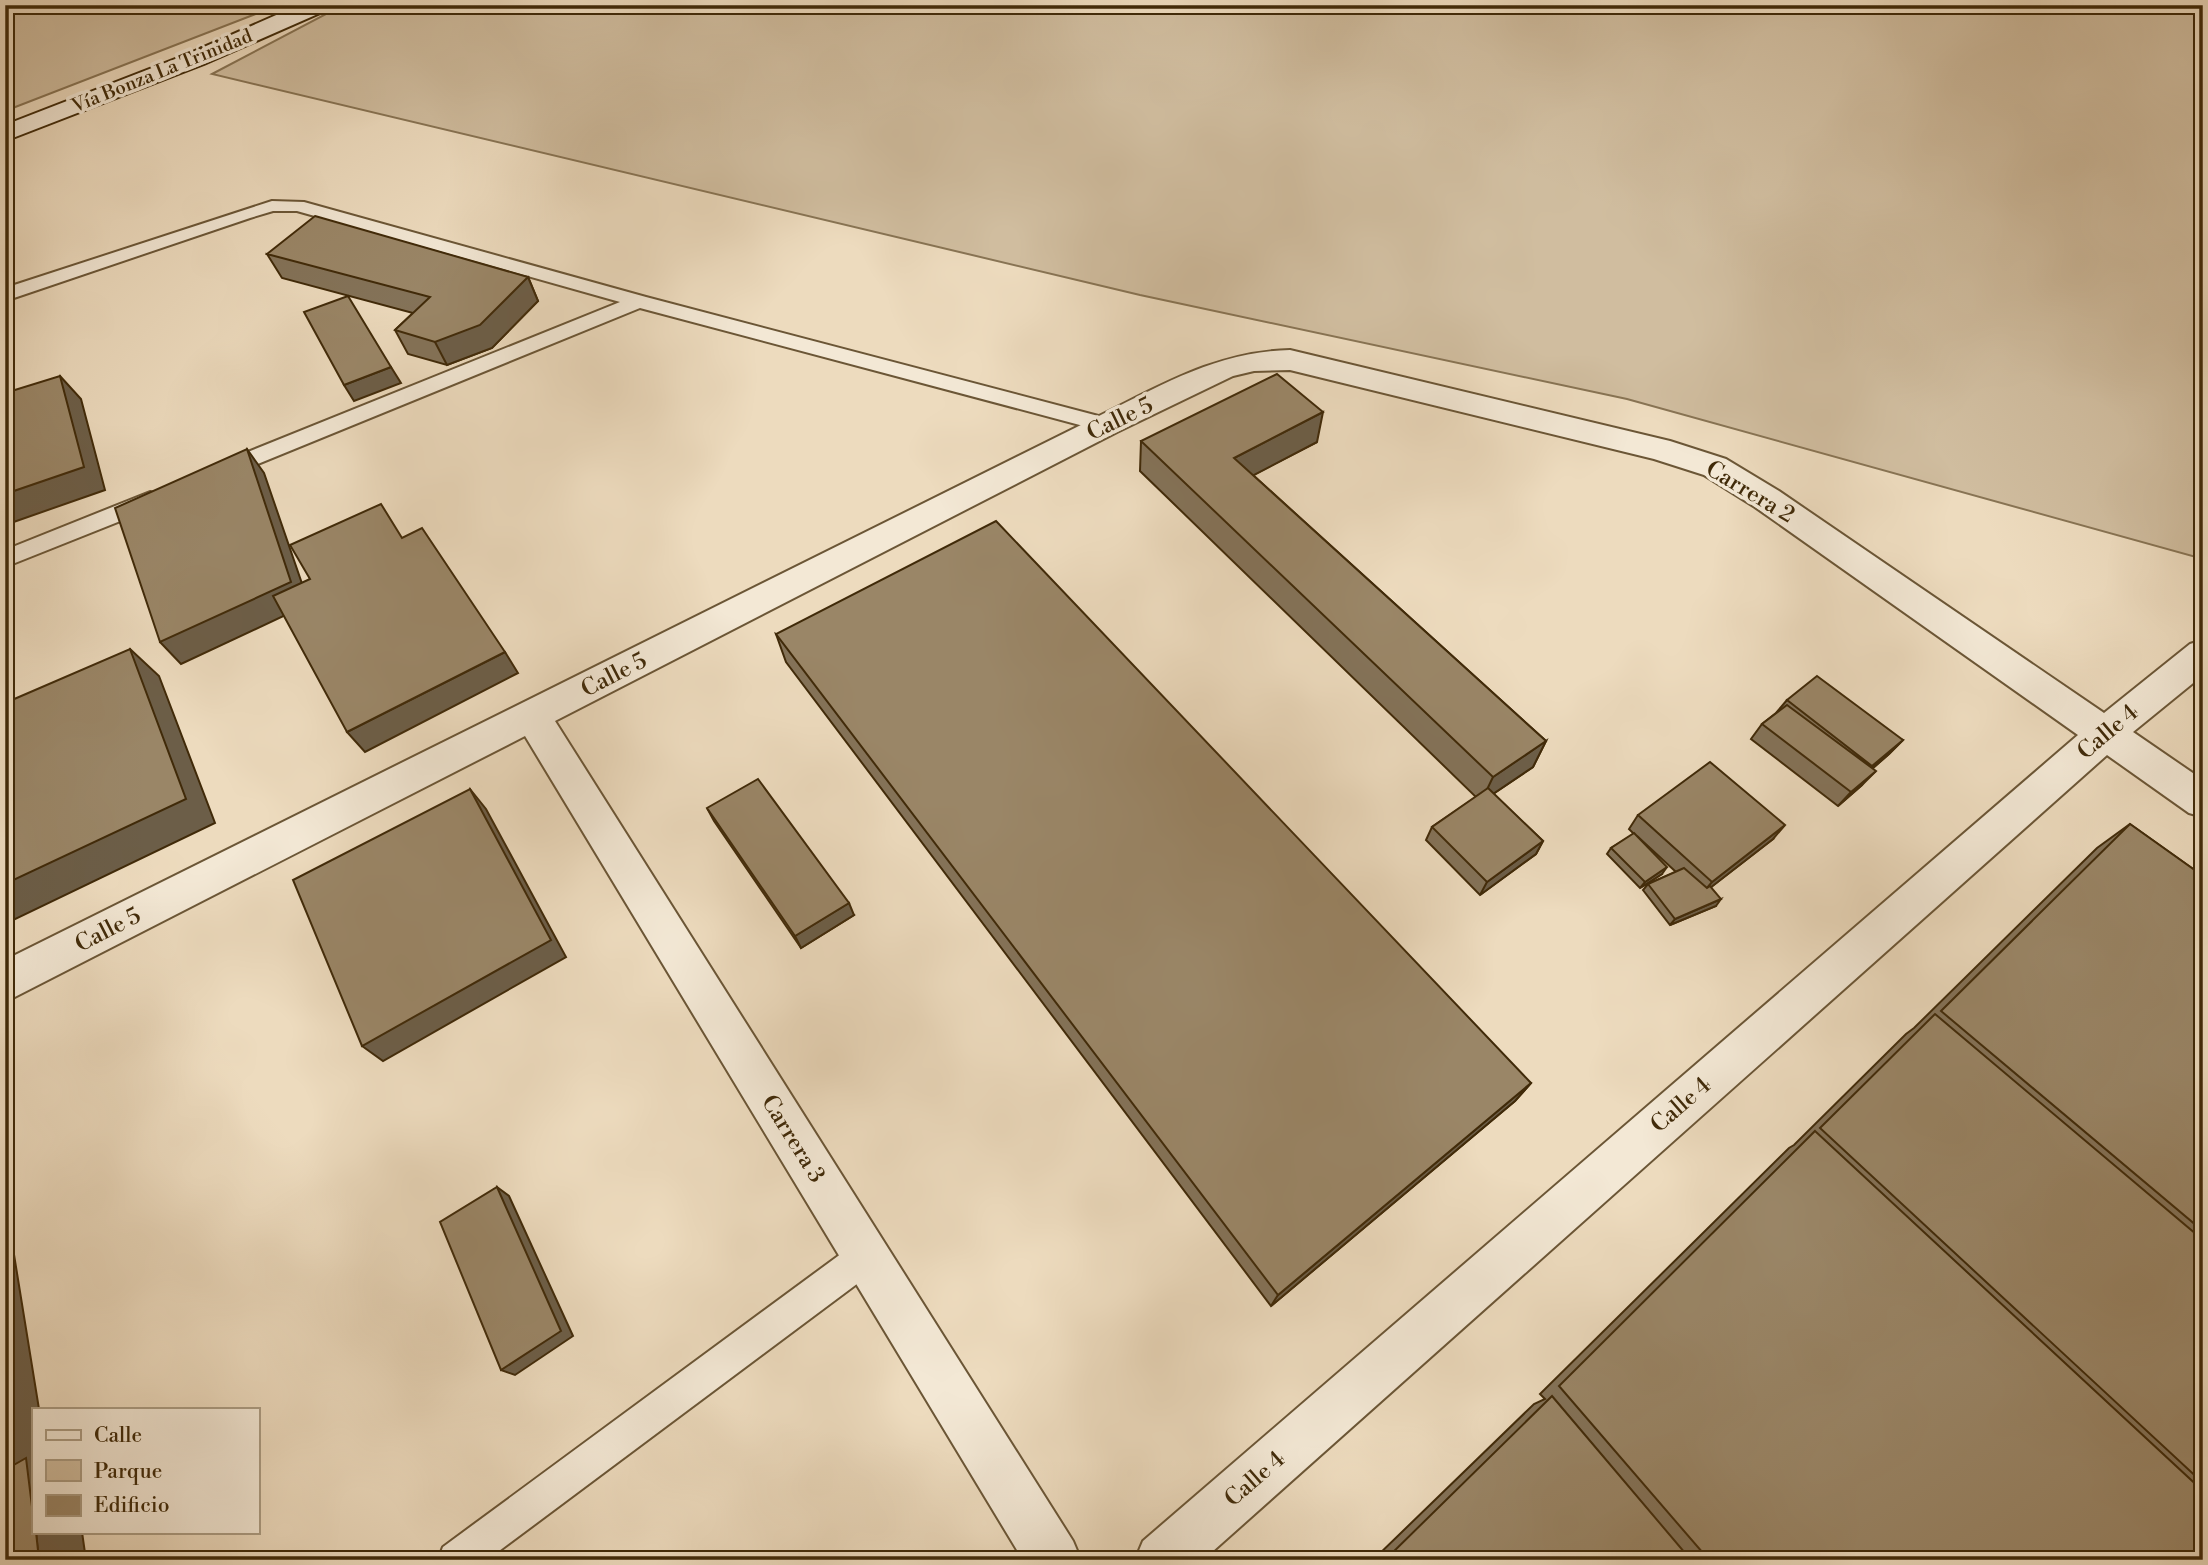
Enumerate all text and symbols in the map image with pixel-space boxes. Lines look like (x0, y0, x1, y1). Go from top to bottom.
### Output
street label: Vía Bonza La Trinidad (67, 24, 256, 119)
street label: Calle 5 (1082, 391, 1158, 447)
street label: Carrera 2 (1701, 455, 1799, 529)
street label: Calle 5 (576, 647, 652, 703)
street label: Calle 4 (2072, 698, 2144, 766)
street label: Calle 5 (70, 902, 146, 958)
street label: Calle 4 (1645, 1071, 1717, 1139)
street label: Carrera 3 (755, 1090, 831, 1188)
legend (32, 1408, 259, 1534)
text: Calle (94, 1423, 142, 1449)
street label: Calle 4 (1219, 1445, 1291, 1513)
text: Parque (94, 1459, 162, 1485)
text: Edificio (94, 1493, 170, 1519)

